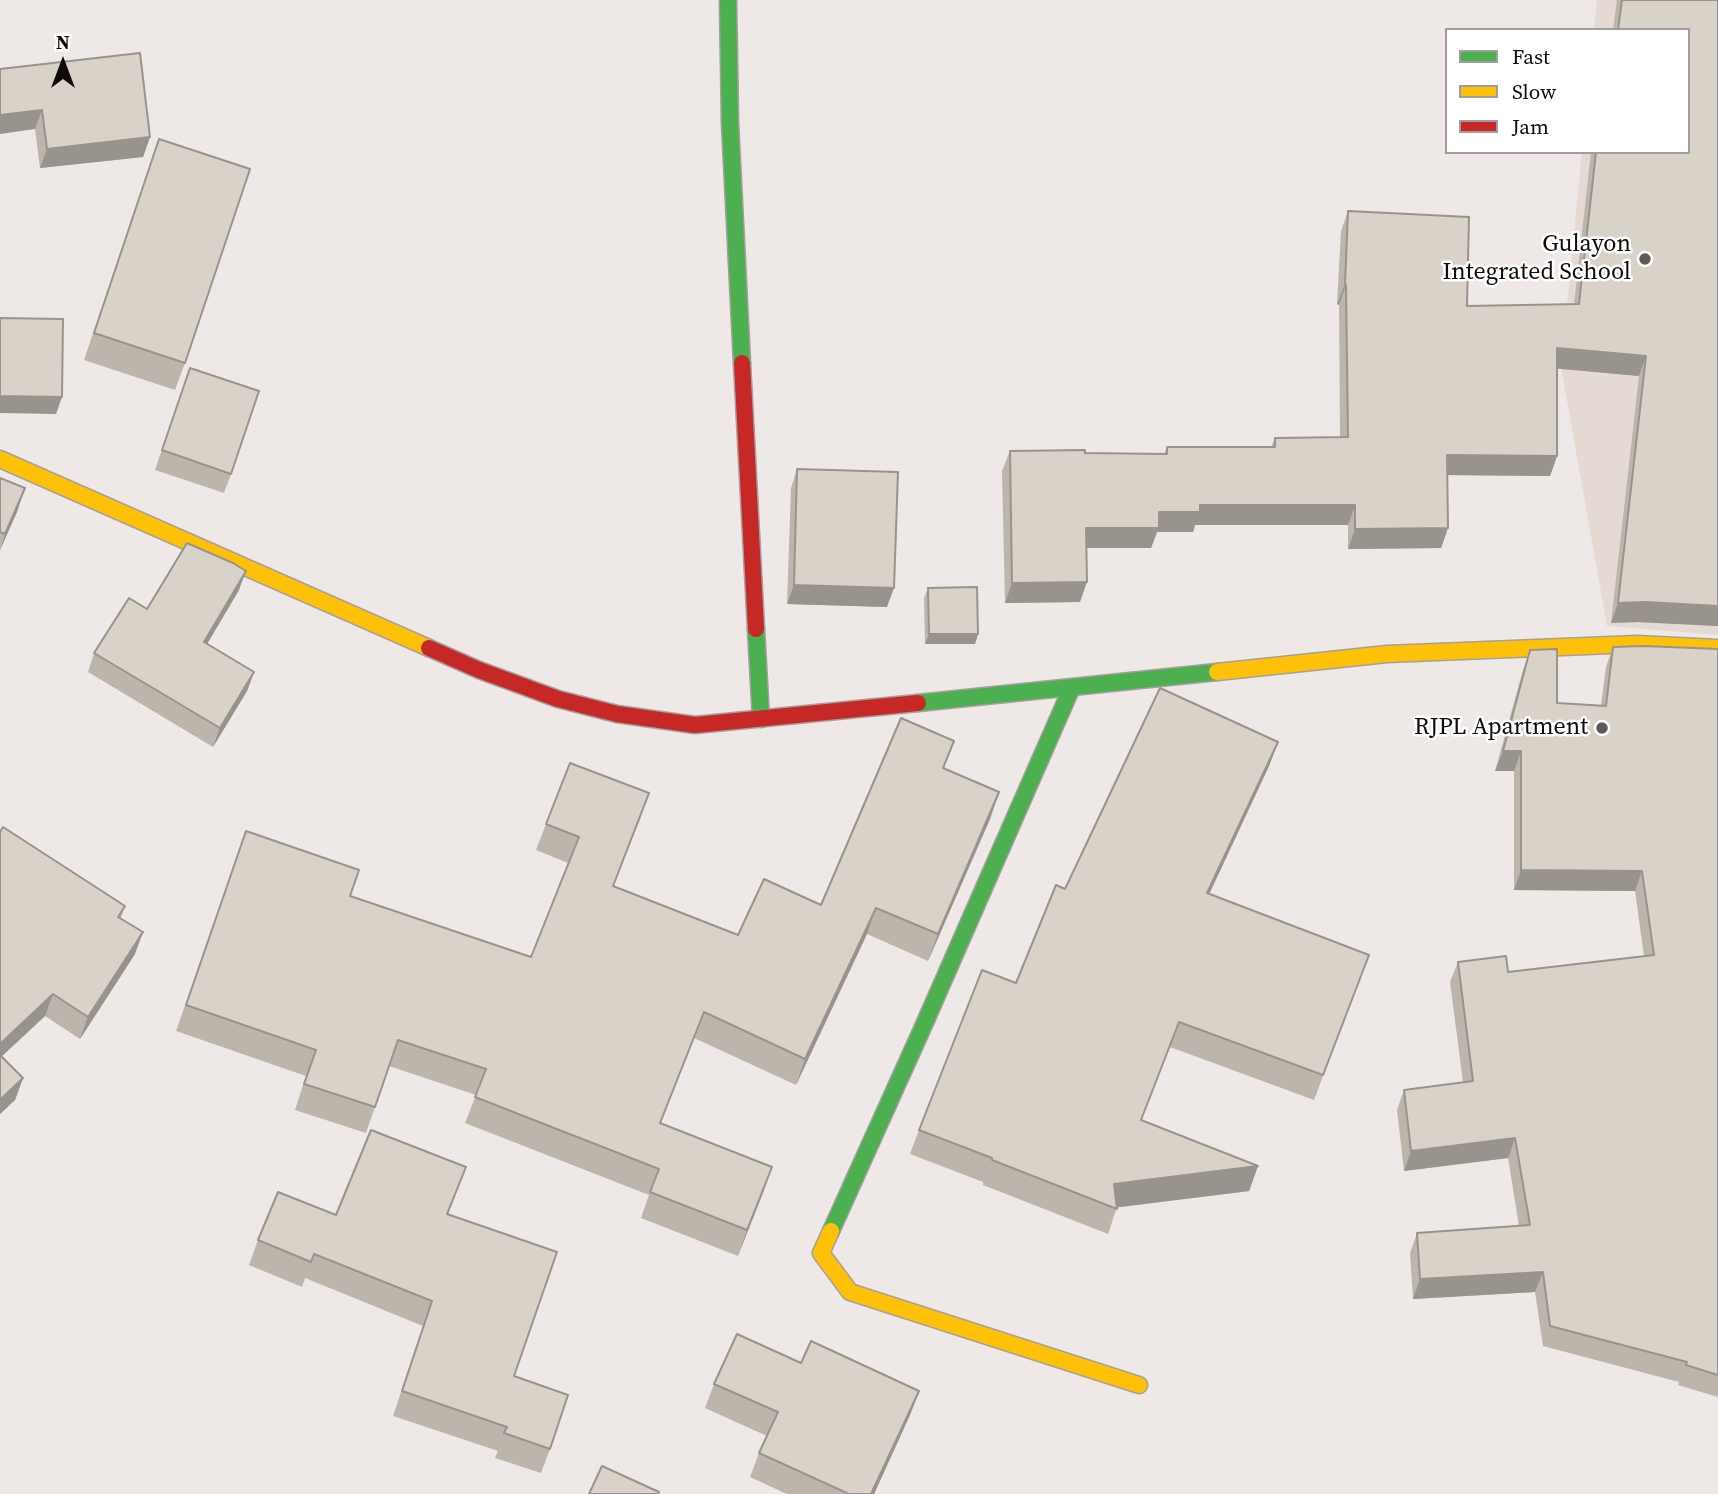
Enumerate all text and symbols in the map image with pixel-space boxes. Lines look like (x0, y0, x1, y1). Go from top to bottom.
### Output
north arrow (28, 28, 98, 98)
legend (1445, 28, 1690, 154)
text: N (56, 29, 70, 55)
text: Fast (1512, 42, 1550, 71)
text: Slow (1512, 77, 1556, 106)
text: Jam (1512, 112, 1549, 141)
place label: Gulayon Integrated School (1442, 231, 1631, 287)
marker: Gulayon Integrated School (1637, 251, 1653, 267)
place label: RJPL Apartment (1414, 714, 1588, 742)
marker: RJPL Apartment (1594, 720, 1610, 736)

